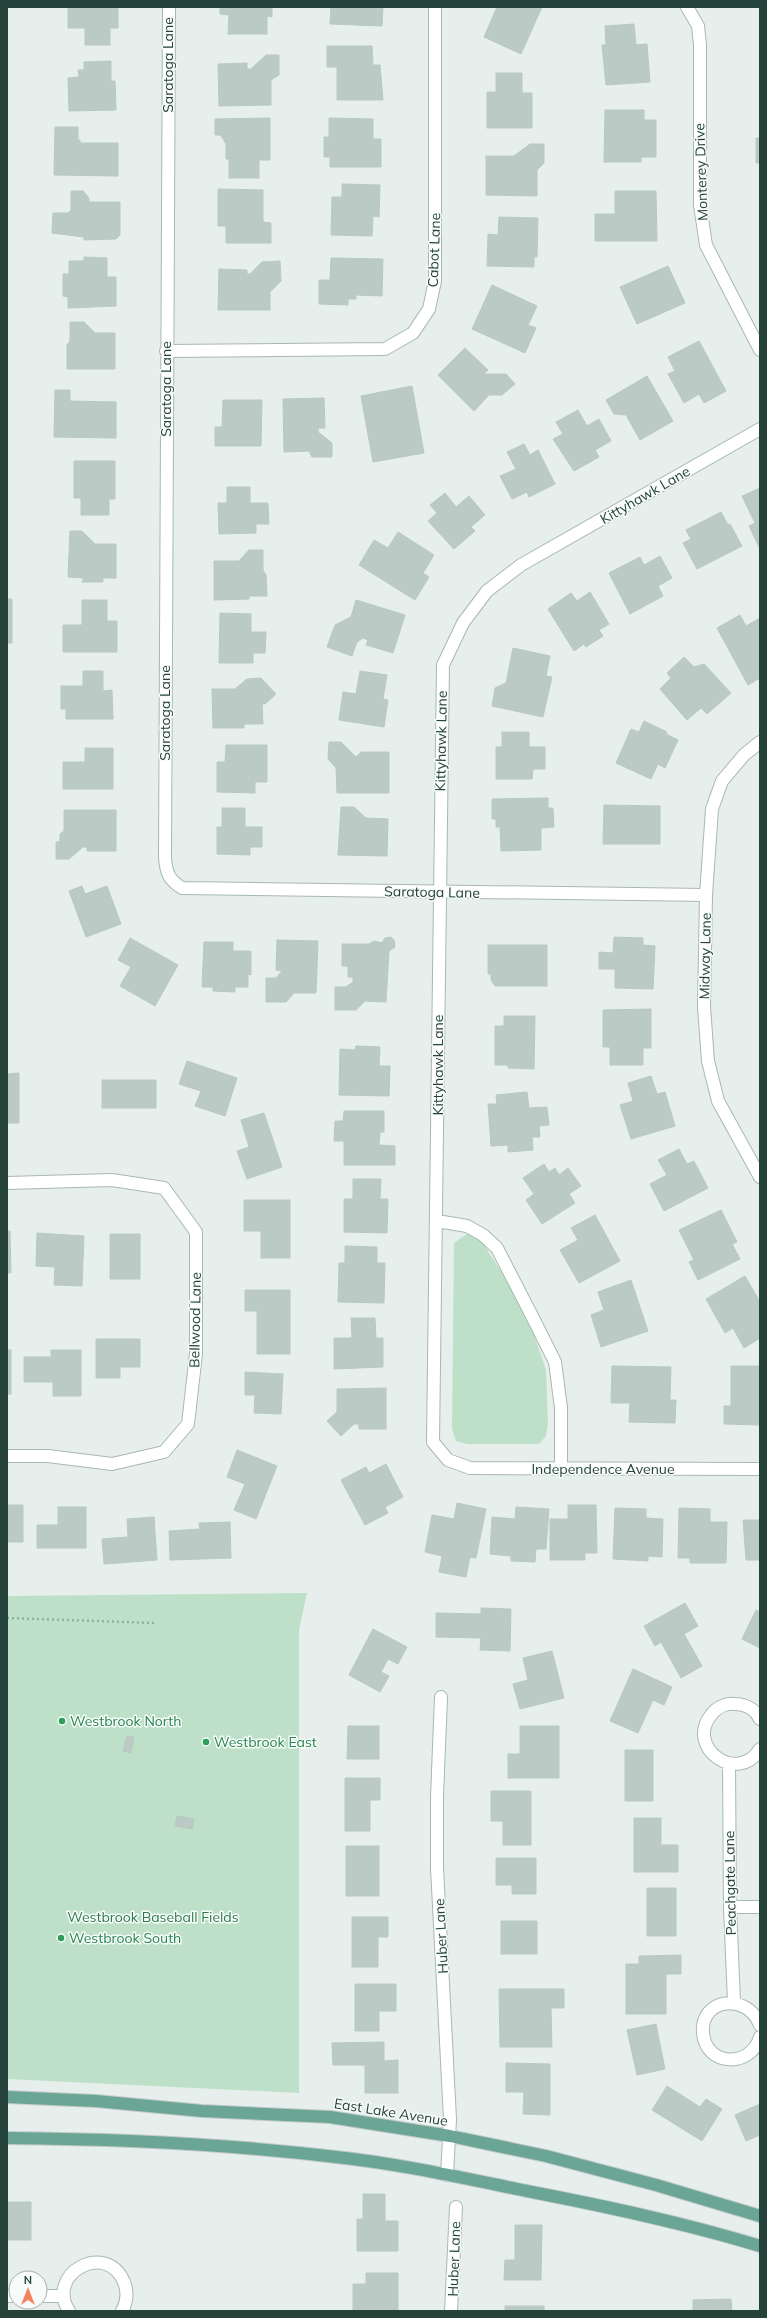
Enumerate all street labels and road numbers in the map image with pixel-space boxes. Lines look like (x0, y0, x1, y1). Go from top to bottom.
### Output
street label: Saratoga Lane (159, 17, 177, 113)
street label: Monterey Drive (690, 123, 712, 221)
street label: Cabot Lane (424, 212, 444, 288)
street label: Saratoga Lane (157, 341, 175, 437)
street label: Kittyhawk Lane (597, 462, 693, 528)
street label: Saratoga Lane (156, 665, 174, 761)
street label: Kittyhawk Lane (431, 690, 451, 792)
street label: Saratoga Lane (384, 882, 480, 902)
street label: Midway Lane (695, 912, 715, 1000)
street label: Kittyhawk Lane (429, 1015, 447, 1115)
street label: Bellwood Lane (185, 1272, 205, 1368)
street label: Independence Avenue (531, 1460, 675, 1478)
street label: Peachgate Lane (720, 1830, 740, 1936)
street label: Huber Lane (430, 1898, 452, 1974)
street label: East Lake Avenue (333, 2094, 449, 2130)
street label: Huber Lane (444, 2221, 464, 2297)

